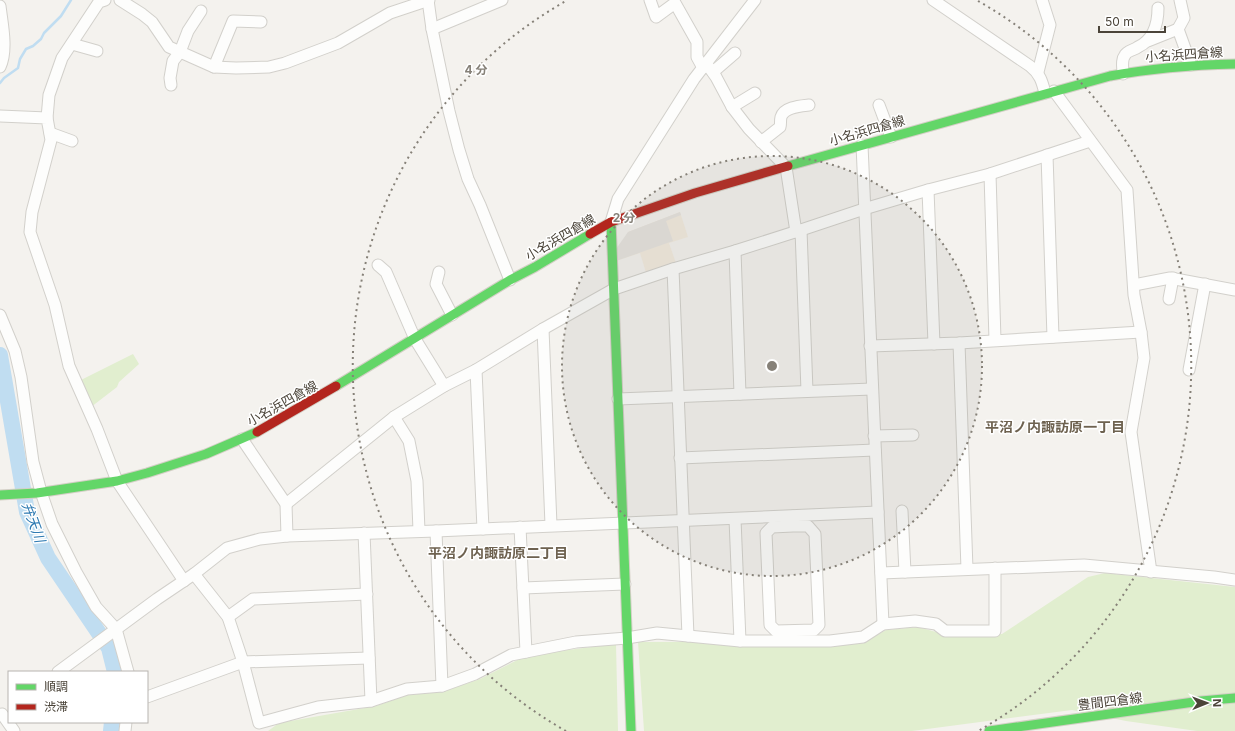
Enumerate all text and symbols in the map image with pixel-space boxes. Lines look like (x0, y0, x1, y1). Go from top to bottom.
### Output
scale bar (1099, 8, 1165, 34)
text: 50 m (1105, 14, 1134, 29)
street label: 小名浜四倉線 (1145, 43, 1223, 65)
text: 4 分 (465, 62, 487, 77)
street label: 小名浜四倉線 (827, 112, 907, 148)
text: 2 分 (613, 210, 635, 225)
street label: 小名浜四倉線 (522, 211, 598, 263)
centre of rings (765, 359, 779, 373)
street label: 小名浜四倉線 (244, 377, 320, 429)
district label: 平沼ノ内諏訪原一丁目 (985, 418, 1125, 435)
water label: 弁天川 (19, 499, 50, 547)
district label: 平沼ノ内諏訪原二丁目 (428, 544, 568, 561)
legend (8, 671, 148, 723)
text: 順調 (44, 679, 68, 694)
north arrow (1187, 683, 1227, 723)
street label: 豊間四倉線 (1077, 689, 1143, 713)
text: 渋滞 (44, 699, 68, 714)
text: N (1210, 699, 1224, 707)

